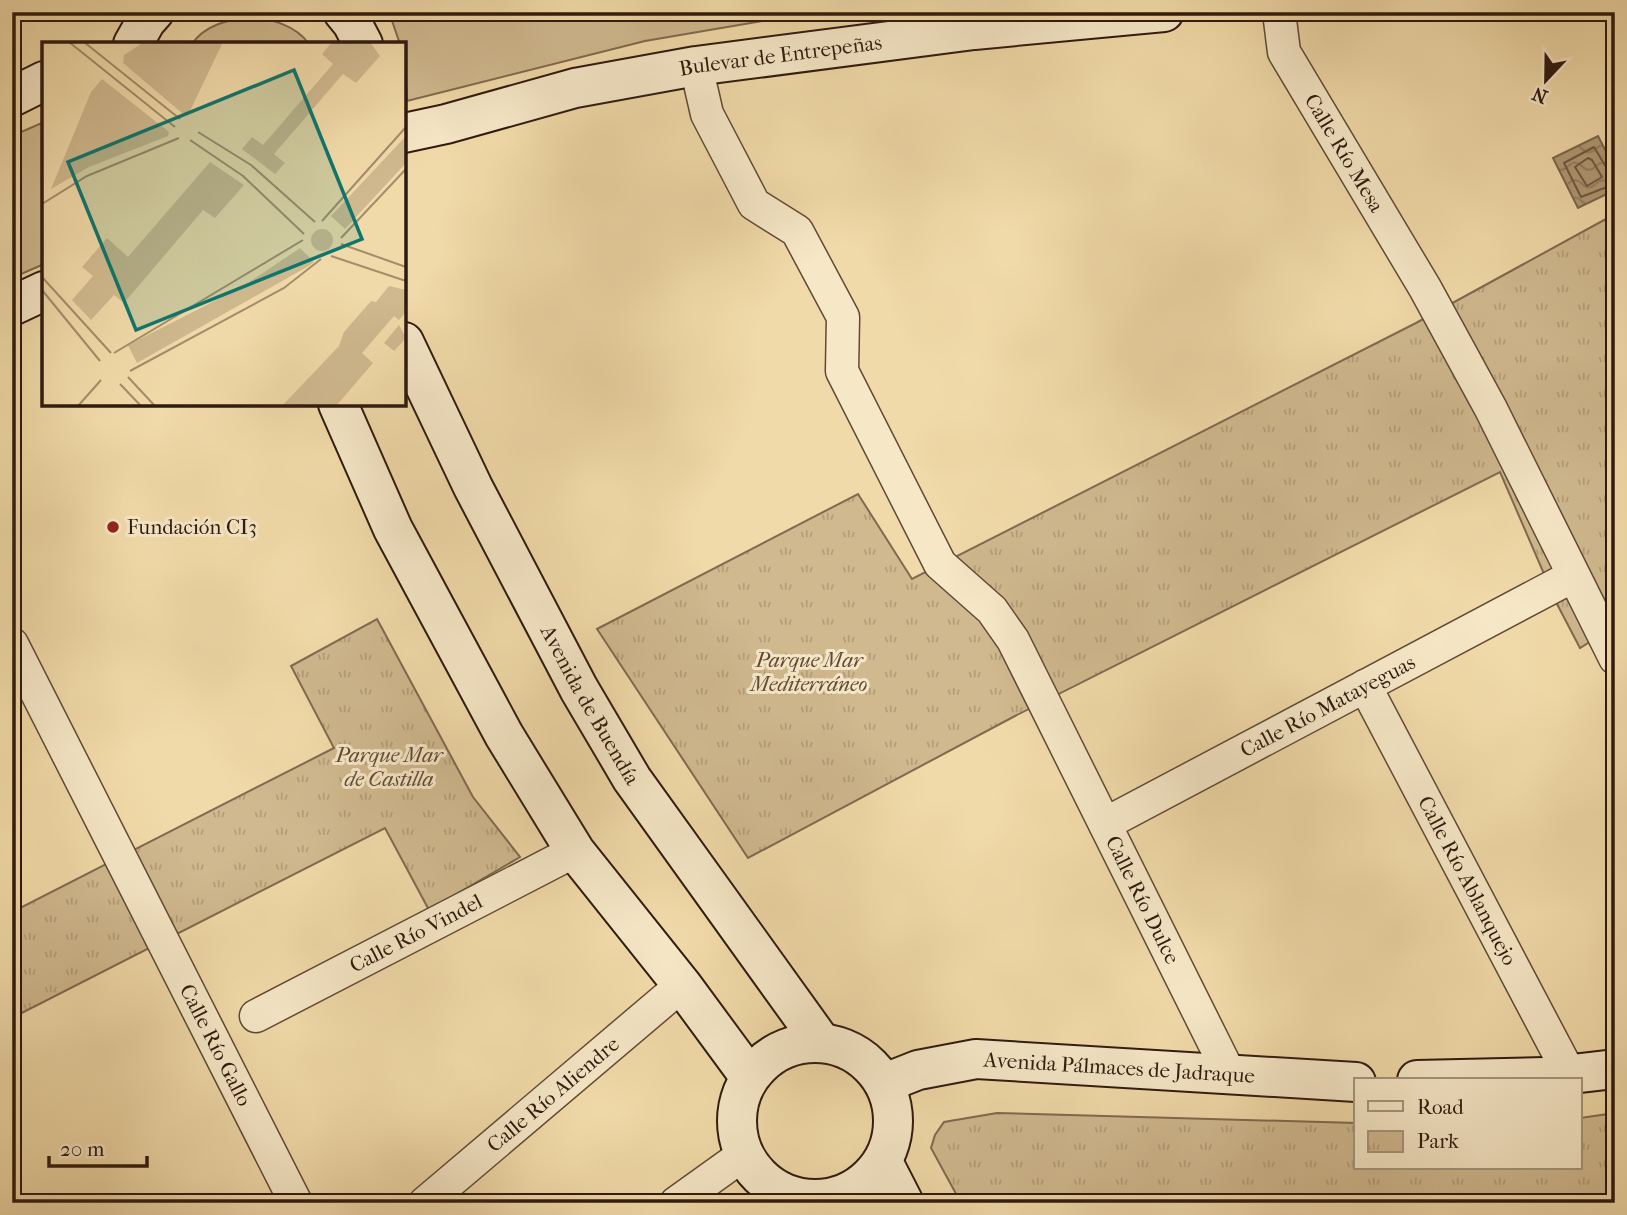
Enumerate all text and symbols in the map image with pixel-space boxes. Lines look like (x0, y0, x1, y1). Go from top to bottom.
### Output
street label: Bulevar de Entrepeñas (677, 30, 884, 81)
inset map (42, 42, 406, 406)
north arrow (1512, 46, 1582, 116)
text: N (1529, 82, 1551, 108)
street label: Calle Río Mesa (1300, 90, 1389, 217)
place label: Fundación CI3 (127, 515, 257, 539)
marker: Fundación CI3 (105, 519, 121, 535)
street label: Avenida de Buendía (535, 620, 645, 789)
park label: Parque Mar Mediterráneo (749, 648, 868, 696)
street label: Calle Río Matayeguas (1236, 650, 1419, 762)
park label: Parque Mar de Castilla (334, 743, 444, 791)
street label: Calle Río Ablanquejo (1413, 792, 1522, 969)
street label: Calle Río Dulce (1101, 832, 1185, 968)
street label: Calle Río Vindel (345, 889, 486, 978)
street label: Calle Río Gallo (175, 980, 257, 1110)
street label: Calle Río Aliendre (482, 1032, 624, 1157)
street label: Avenida Pálmaces de Jadraque (982, 1047, 1255, 1088)
legend (1354, 1078, 1582, 1170)
text: Road (1417, 1095, 1464, 1119)
scale bar (49, 1124, 147, 1168)
text: Park (1417, 1129, 1459, 1153)
text: 20 m (60, 1137, 105, 1161)

